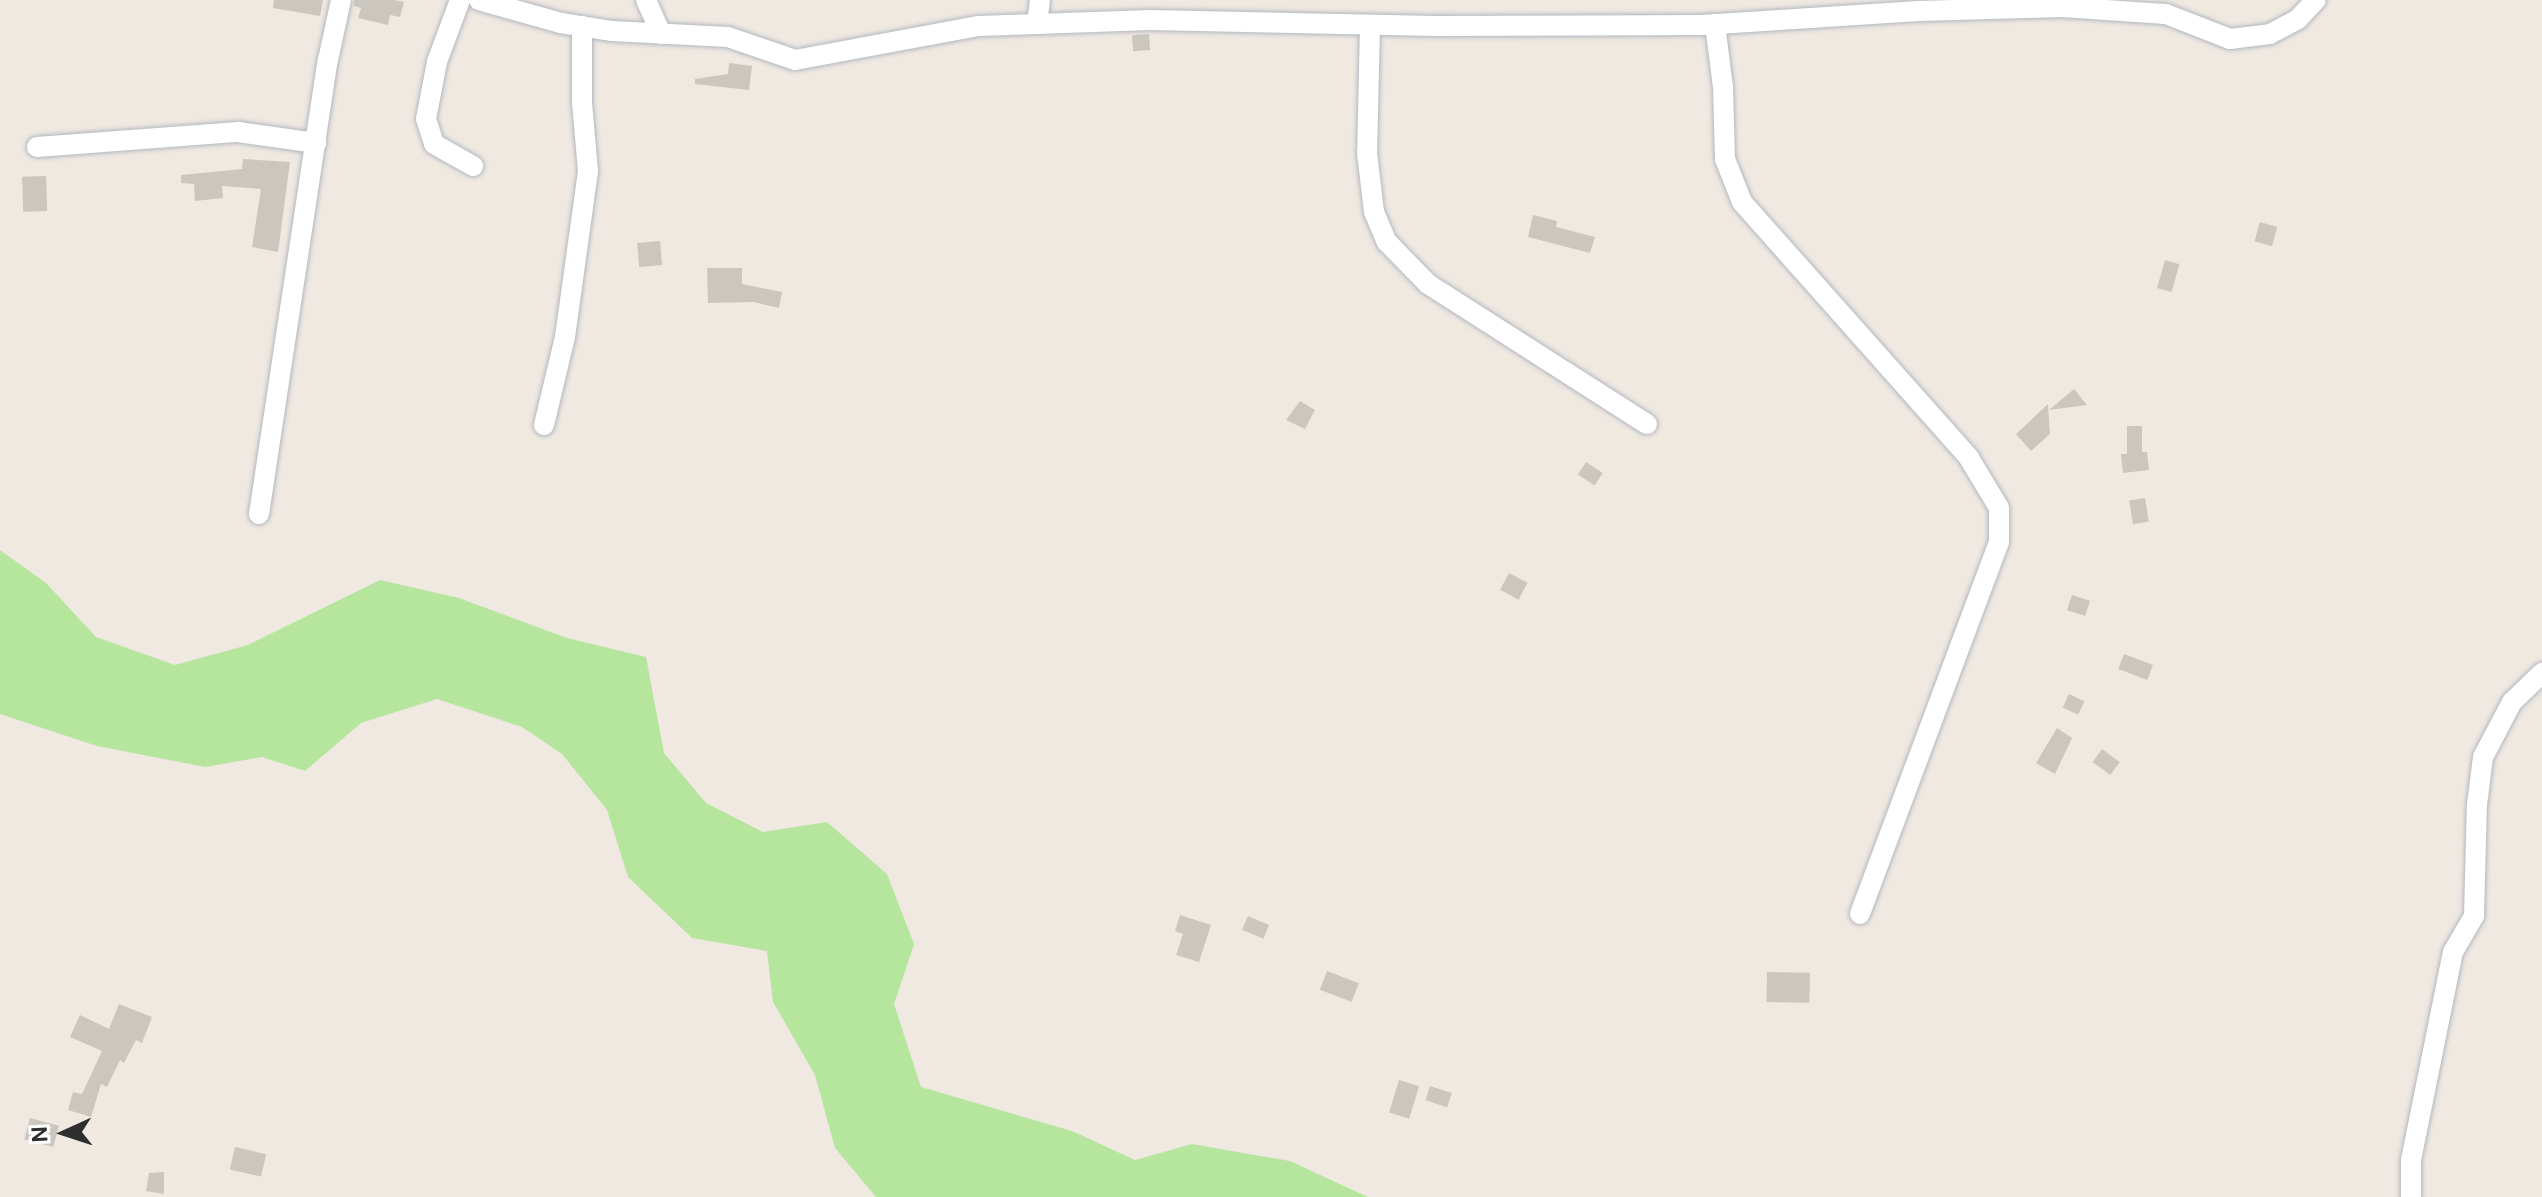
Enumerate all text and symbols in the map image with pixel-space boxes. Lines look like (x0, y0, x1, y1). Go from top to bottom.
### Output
north arrow (24, 1093, 104, 1173)
text: N (25, 1126, 54, 1143)

